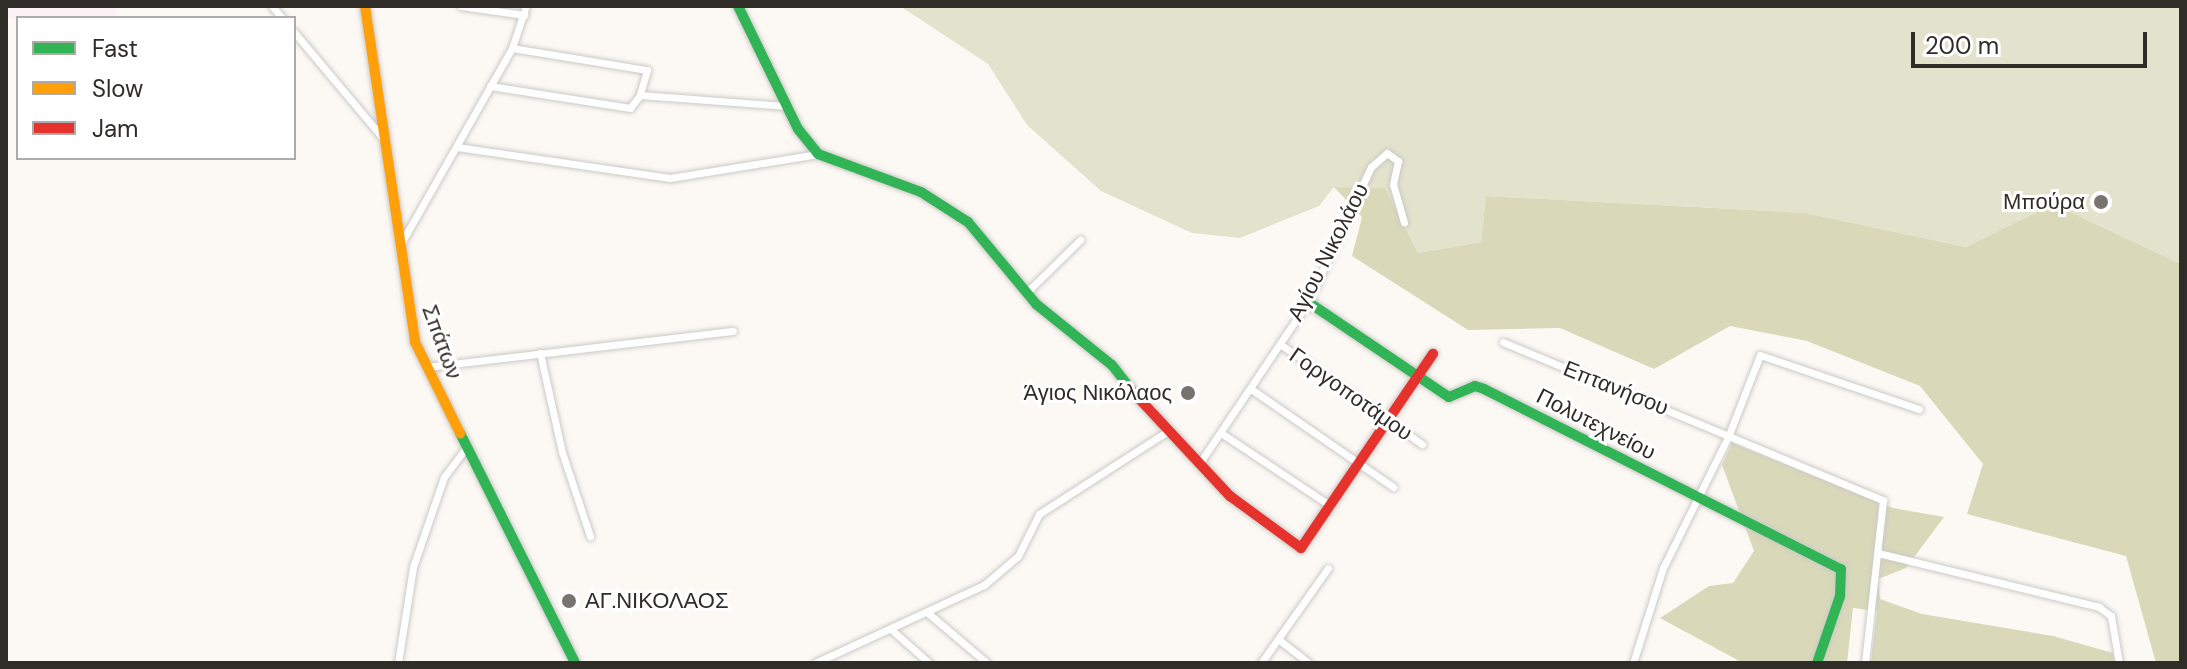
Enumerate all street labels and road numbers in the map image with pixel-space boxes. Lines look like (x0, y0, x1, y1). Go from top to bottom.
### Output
street label: Αγίου Νικολάου (1282, 179, 1374, 325)
street label: Σπάτων (416, 301, 468, 383)
street label: Γοργοποτάμου (1284, 342, 1418, 446)
street label: Επτανήσου (1560, 355, 1672, 421)
street label: Πολυτεχνείου (1532, 383, 1660, 465)

